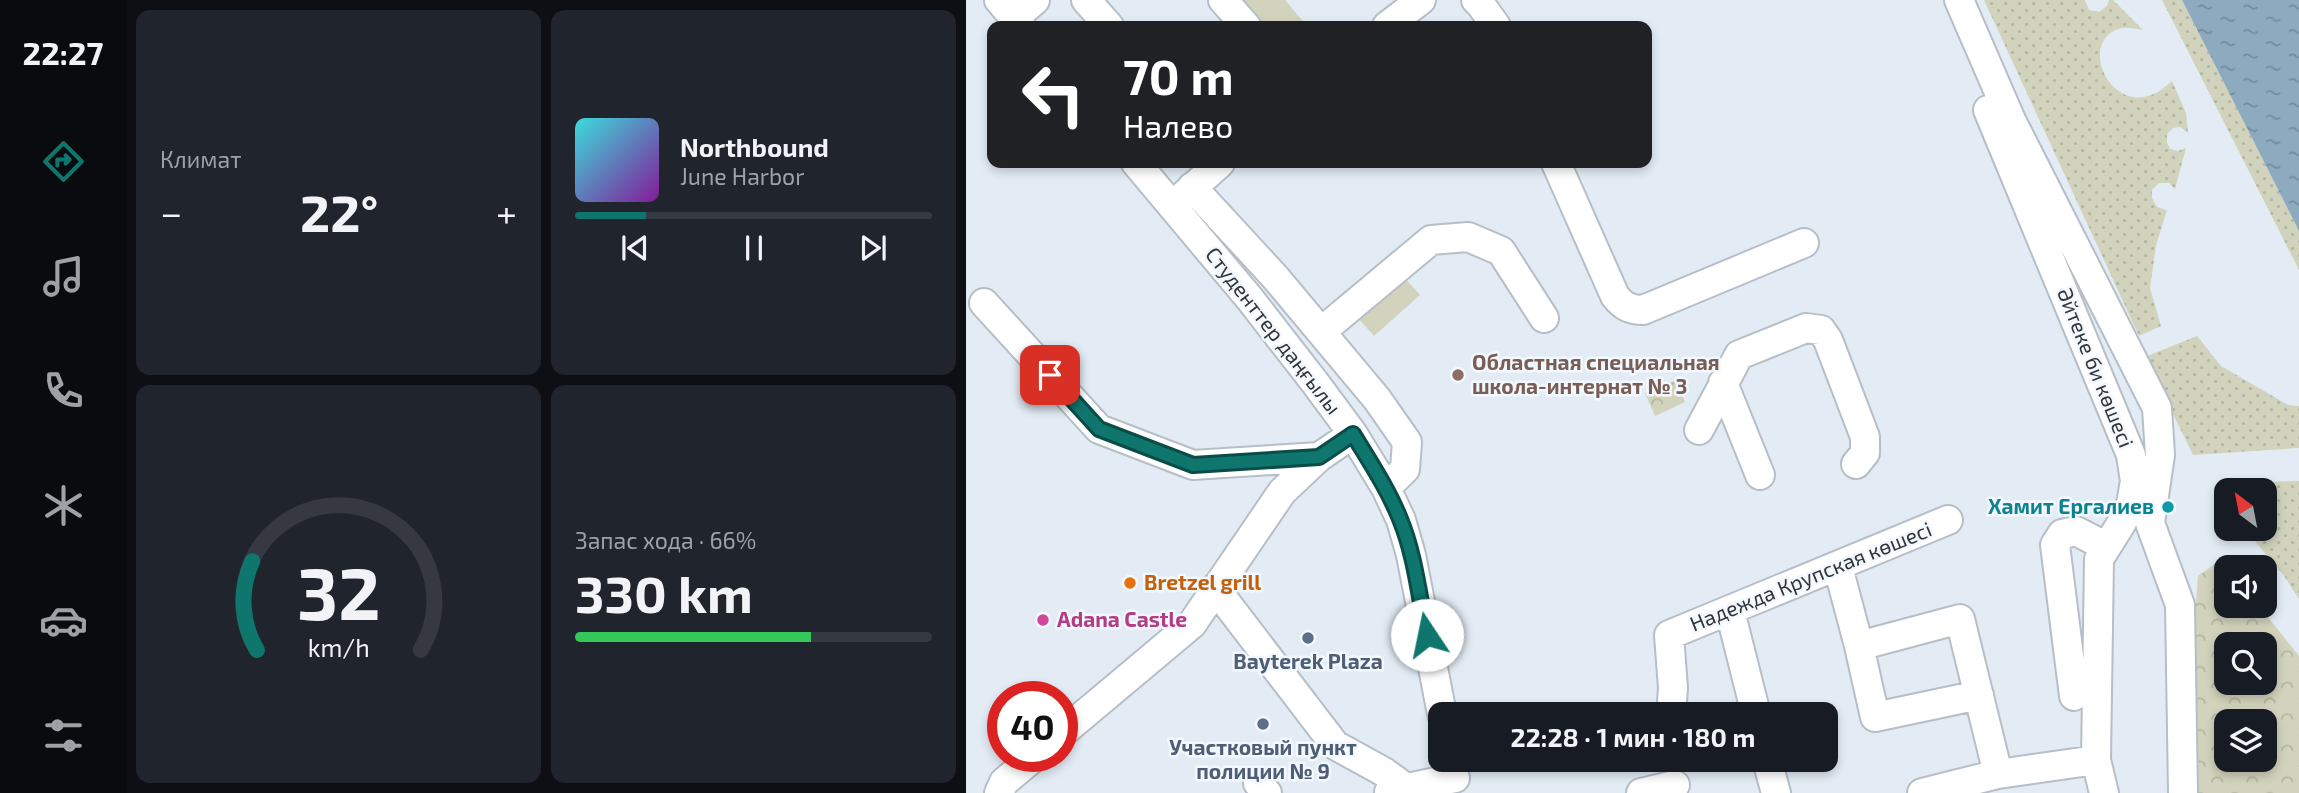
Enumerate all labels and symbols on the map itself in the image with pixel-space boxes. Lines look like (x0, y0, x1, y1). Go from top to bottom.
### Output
street label: Студенттер даңғылы (1200, 242, 1347, 419)
street label: Әйтеке би көшесі (2053, 284, 2140, 451)
pin (1020, 345, 1080, 405)
place label: Областная специальная школа-интернат № 3 (1472, 349, 1720, 398)
marker: Областная специальная школа-интернат № 3 (1450, 367, 1466, 383)
north arrow (2214, 478, 2277, 541)
place label: Хамит Ергалиев (1988, 493, 2154, 518)
marker: Хамит Ергалиев (2160, 499, 2176, 515)
street label: Надежда Крупская көшесі (1686, 516, 1935, 637)
place label: Bretzel grill (1144, 569, 1261, 594)
marker: Bretzel grill (1122, 575, 1138, 591)
position arrow (1390, 598, 1464, 672)
place label: Adana Сastle (1057, 606, 1187, 631)
marker: Adana Сastle (1035, 612, 1051, 628)
marker: Bayterek Plaza (1300, 630, 1316, 646)
place label: Bayterek Plaza (1233, 648, 1383, 674)
speed limit sign: 40 (987, 681, 1078, 772)
marker: Участковый пункт полиции № 9 (1255, 716, 1271, 732)
place label: Участковый пункт полиции № 9 (1169, 734, 1357, 783)

